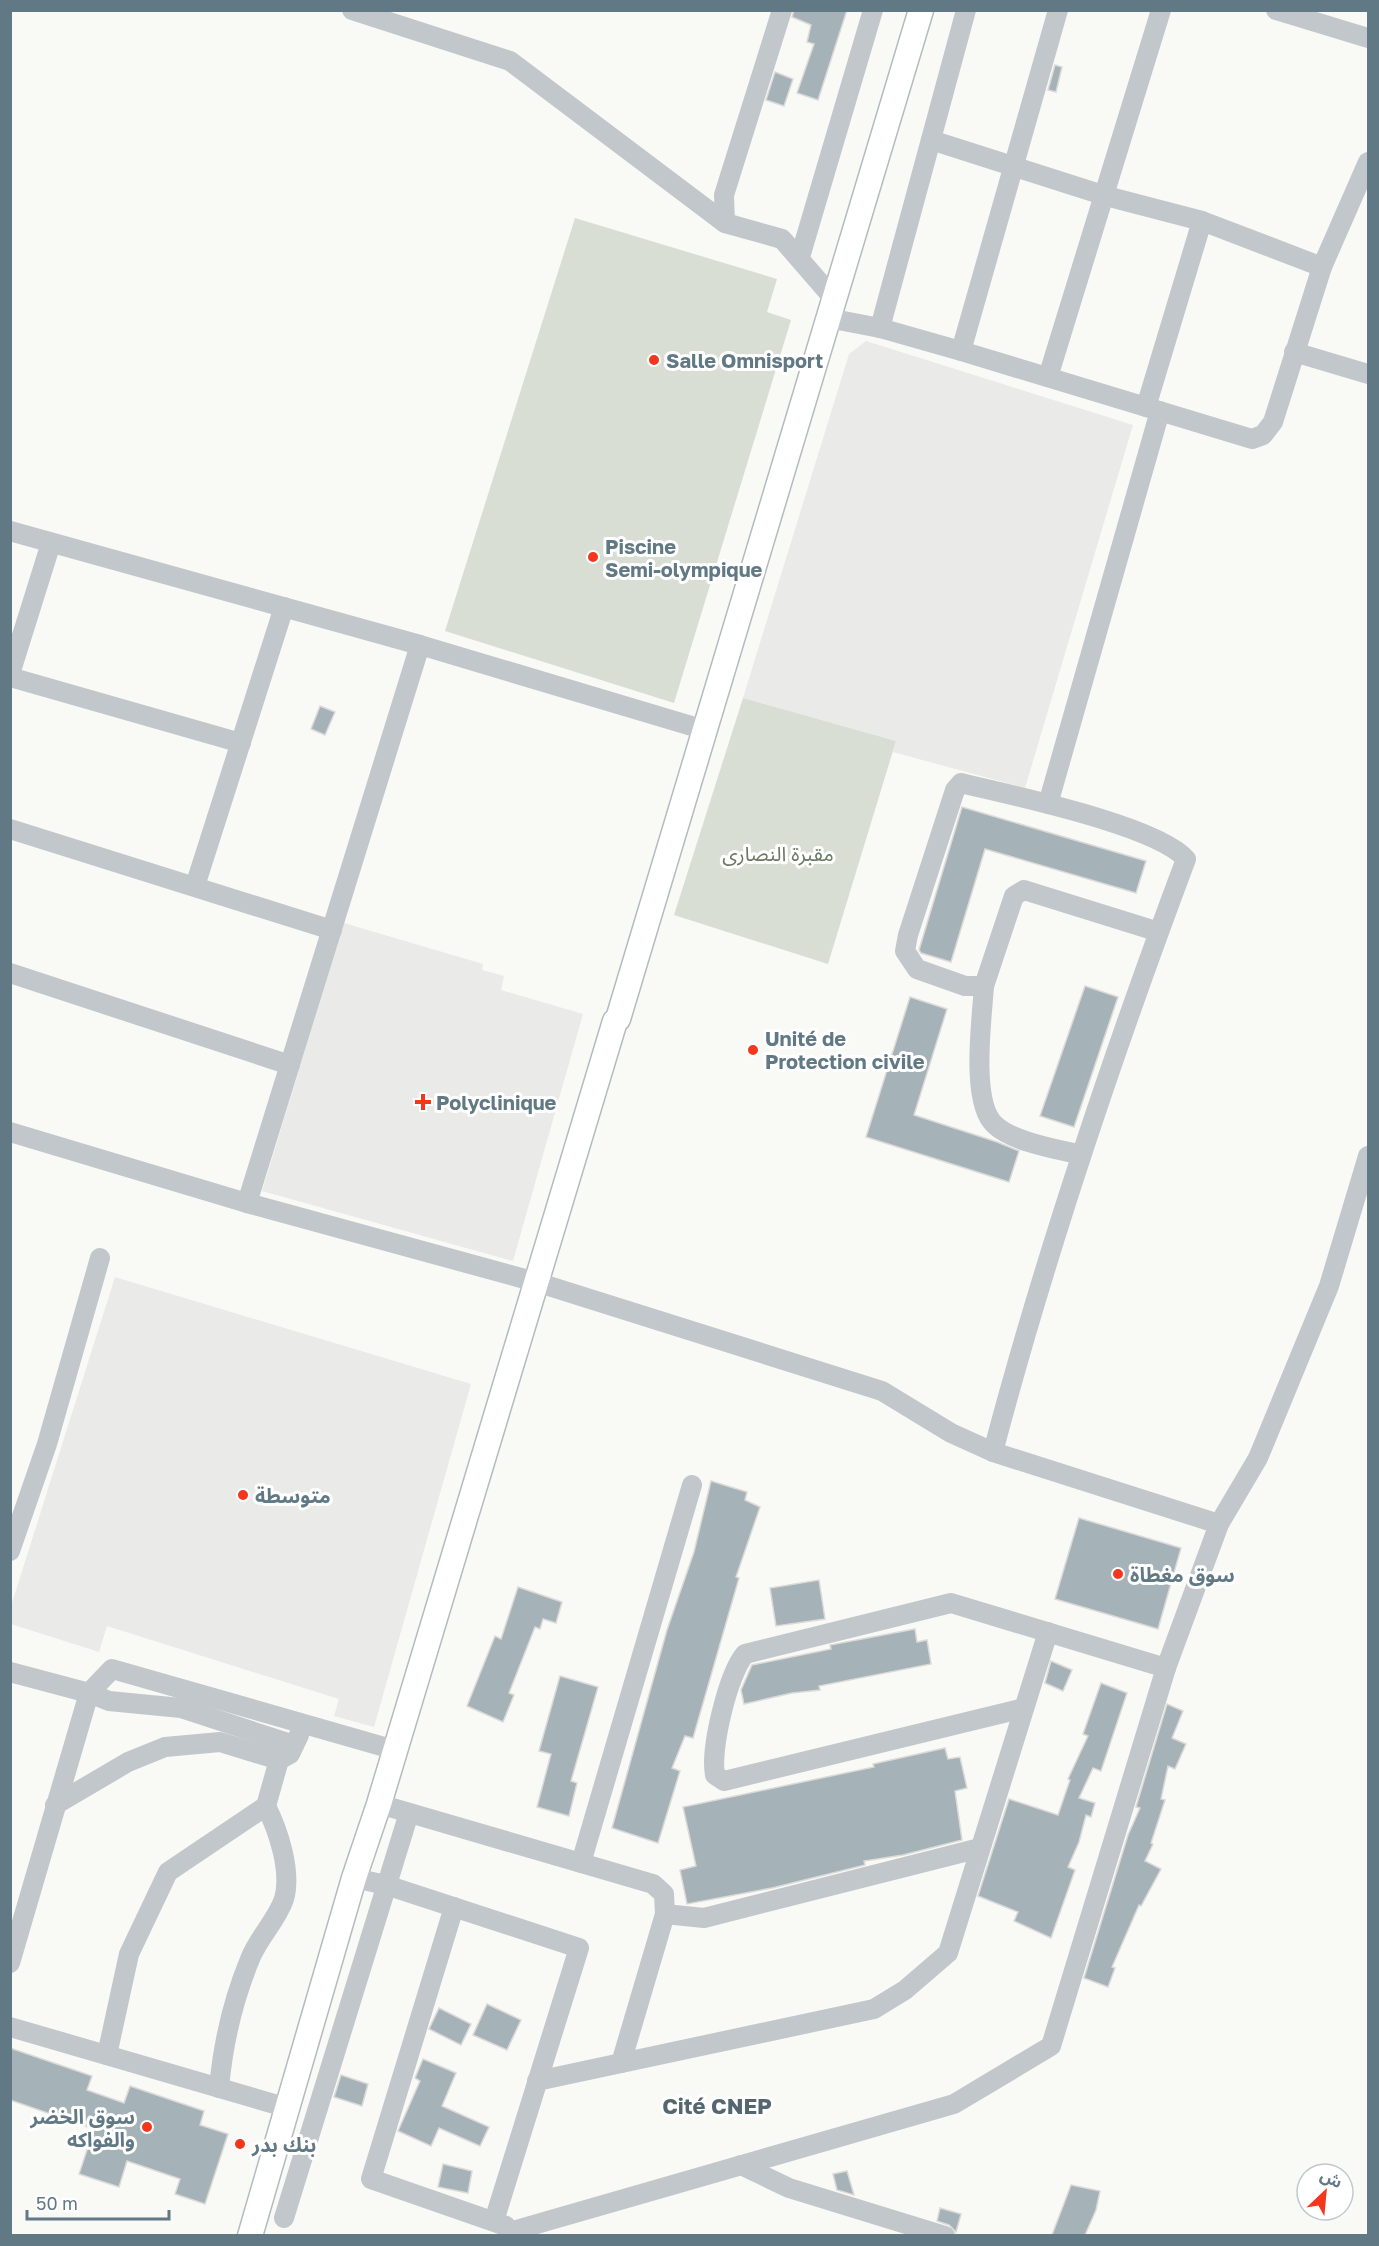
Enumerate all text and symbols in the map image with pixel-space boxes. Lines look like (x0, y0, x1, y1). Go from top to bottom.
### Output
place label: Salle Omnisport (666, 348, 823, 372)
marker: Salle Omnisport (647, 353, 661, 367)
place label: Piscine Semi-olympique (605, 534, 763, 581)
marker: Piscine Semi-olympique (586, 550, 600, 564)
park label: مقبرة النصارى (722, 841, 834, 866)
place label: Unité de Protection civile (765, 1026, 925, 1073)
marker: Unité de Protection civile (746, 1043, 760, 1057)
place label: Polyclinique (436, 1090, 557, 1114)
marker: Polyclinique (414, 1093, 432, 1111)
place label: متوسطة (255, 1483, 331, 1508)
marker: متوسطة (236, 1488, 250, 1502)
place label: سوق مغطاة (1130, 1562, 1235, 1587)
marker: سوق مغطاة (1111, 1567, 1125, 1581)
district label: Cité CNEP (662, 2092, 772, 2119)
place label: سوق الخضر والفواكه (29, 2104, 135, 2152)
marker: سوق الخضر والفواكه (140, 2120, 154, 2134)
place label: بنك بدر (251, 2132, 316, 2157)
marker: بنك بدر (233, 2137, 247, 2151)
north arrow (1295, 2162, 1355, 2222)
text: ش (1317, 2165, 1346, 2192)
scale bar (27, 2183, 170, 2221)
text: 50 m (36, 2192, 78, 2214)

